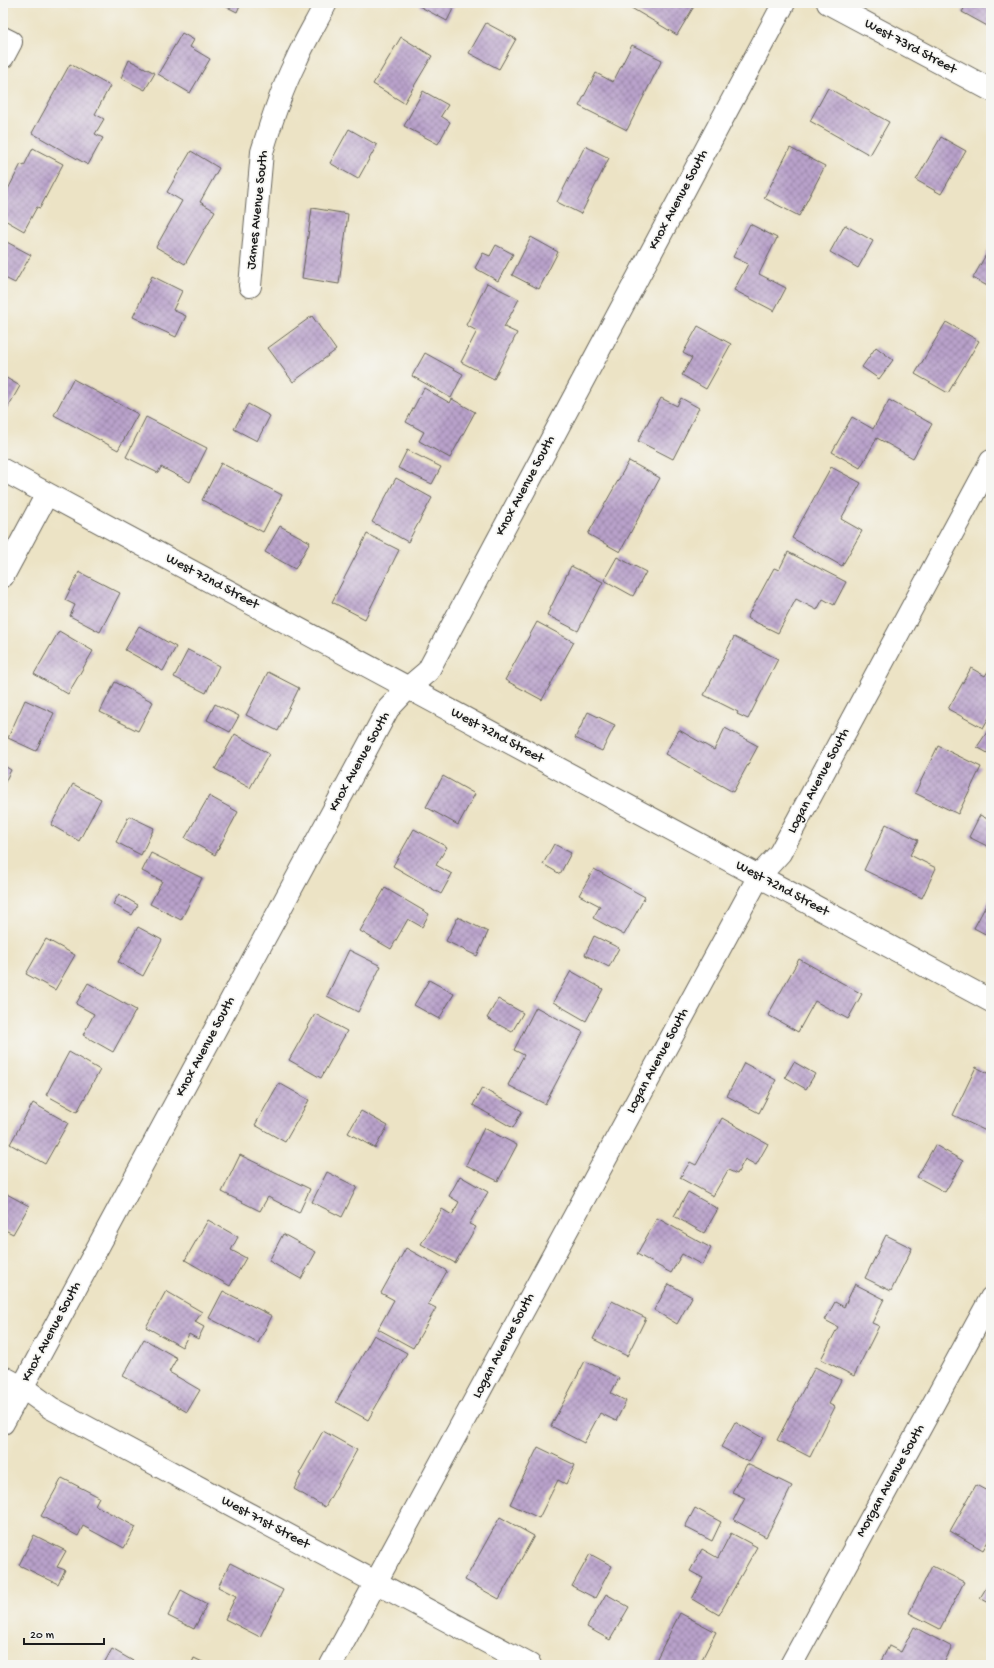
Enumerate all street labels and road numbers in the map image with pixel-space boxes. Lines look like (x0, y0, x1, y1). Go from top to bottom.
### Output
street label: West 73rd Street (861, 16, 960, 79)
street label: Knox Avenue South (645, 146, 713, 253)
street label: James Avenue South (243, 149, 273, 270)
street label: Knox Avenue South (492, 432, 560, 539)
street label: West 72nd Street (163, 550, 263, 614)
street label: West 72nd Street (448, 704, 548, 768)
street label: Knox Avenue South (326, 709, 395, 815)
street label: Logan Avenue South (784, 725, 854, 837)
street label: West 72nd Street (733, 857, 833, 921)
street label: Knox Avenue South (172, 993, 240, 1100)
street label: Logan Avenue South (623, 1005, 693, 1117)
street label: Knox Avenue South (18, 1278, 86, 1385)
street label: Logan Avenue South (469, 1290, 539, 1402)
street label: Morgan Avenue South (853, 1421, 929, 1540)
street label: West 71st Street (218, 1493, 313, 1554)

